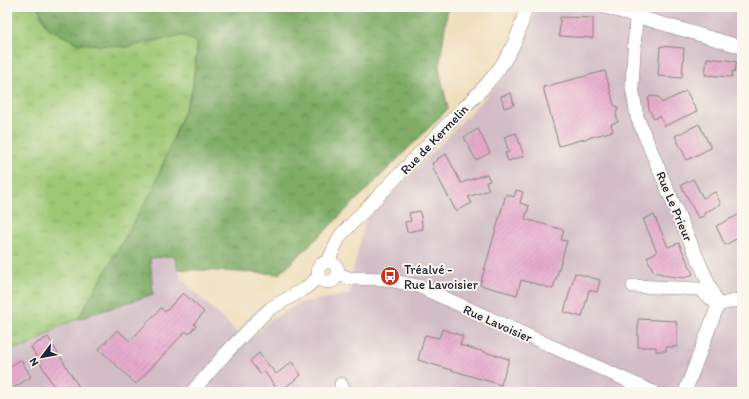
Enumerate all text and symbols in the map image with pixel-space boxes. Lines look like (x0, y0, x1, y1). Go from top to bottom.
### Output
street label: Rue de Kermelin (397, 101, 471, 177)
street label: Rue Le Prieur (653, 169, 696, 243)
place label: Tréalvé - Rue Lavoisier (404, 262, 479, 292)
bus stop icon: Tréalvé - Rue Lavoisier (379, 265, 401, 287)
street label: Rue Lavoisier (461, 302, 535, 346)
north arrow (22, 337, 62, 377)
text: N (26, 355, 41, 369)

